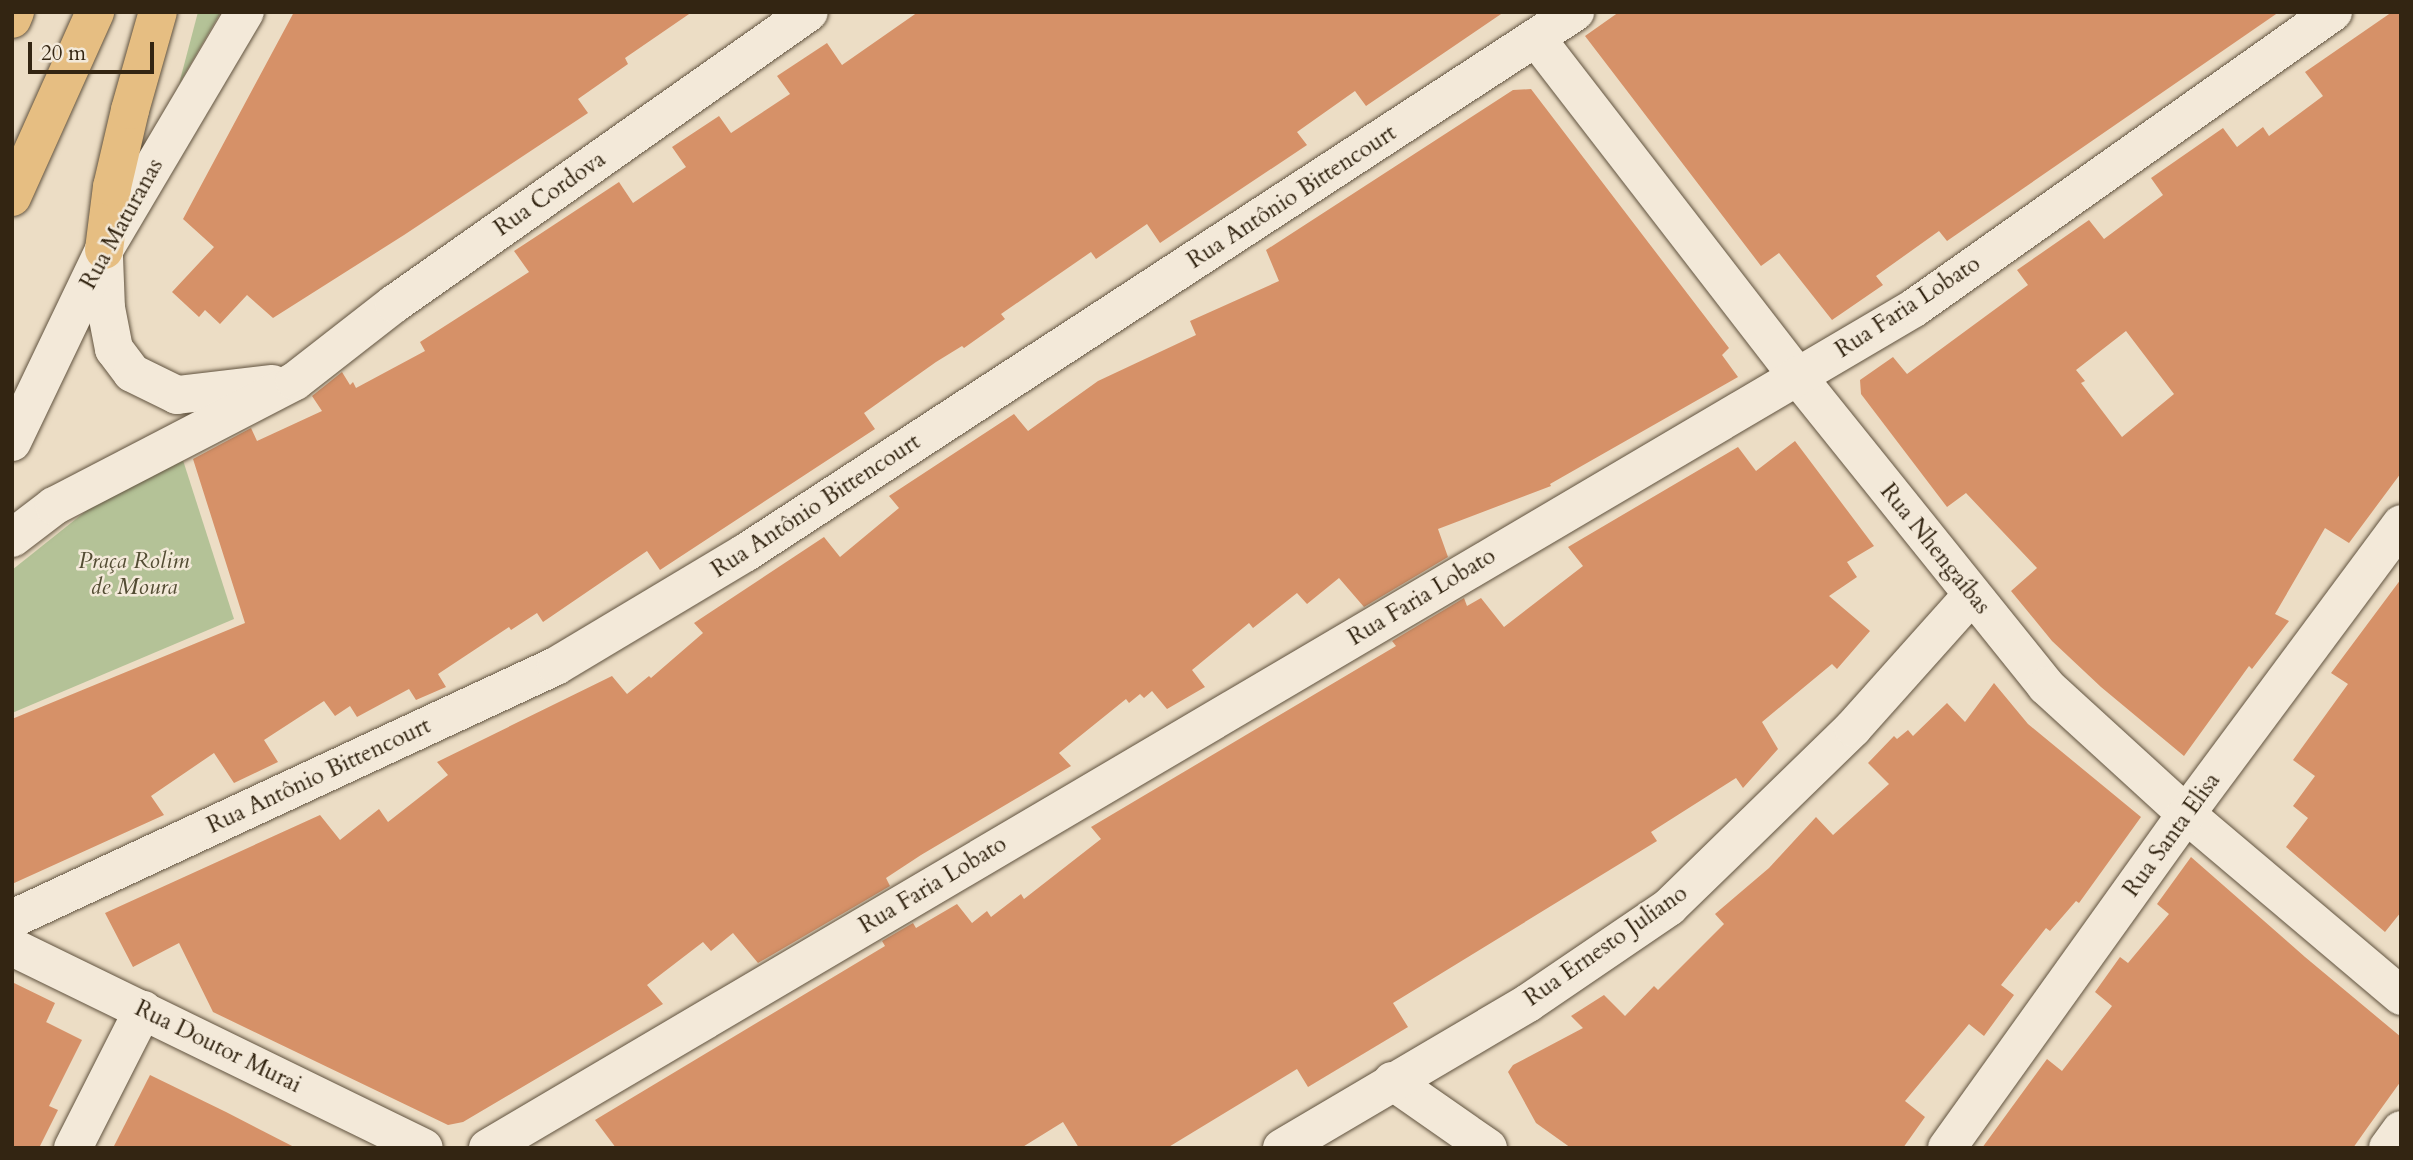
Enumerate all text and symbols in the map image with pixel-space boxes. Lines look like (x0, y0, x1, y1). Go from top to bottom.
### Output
scale bar (32, 28, 158, 72)
text: 20 m (41, 39, 86, 68)
street label: Rua Antônio Bittencourt (1182, 119, 1402, 275)
street label: Rua Cordova (489, 146, 611, 242)
street label: Rua Maturanas (75, 154, 169, 294)
street label: Rua Faria Lobato (1830, 250, 1986, 364)
street label: Rua Antônio Bittencourt (706, 428, 926, 584)
street label: Rua Nhengaíbas (1874, 478, 1996, 620)
street label: Rua Faria Lobato (1343, 542, 1501, 652)
park label: Praça Rolim de Moura (78, 547, 190, 601)
street label: Rua Antônio Bittencourt (203, 712, 435, 840)
street label: Rua Santa Elisa (2118, 768, 2226, 902)
street label: Rua Faria Lobato (854, 830, 1012, 940)
street label: Rua Ernesto Juliano (1519, 879, 1693, 1013)
street label: Rua Doutor Murai (130, 995, 306, 1099)

